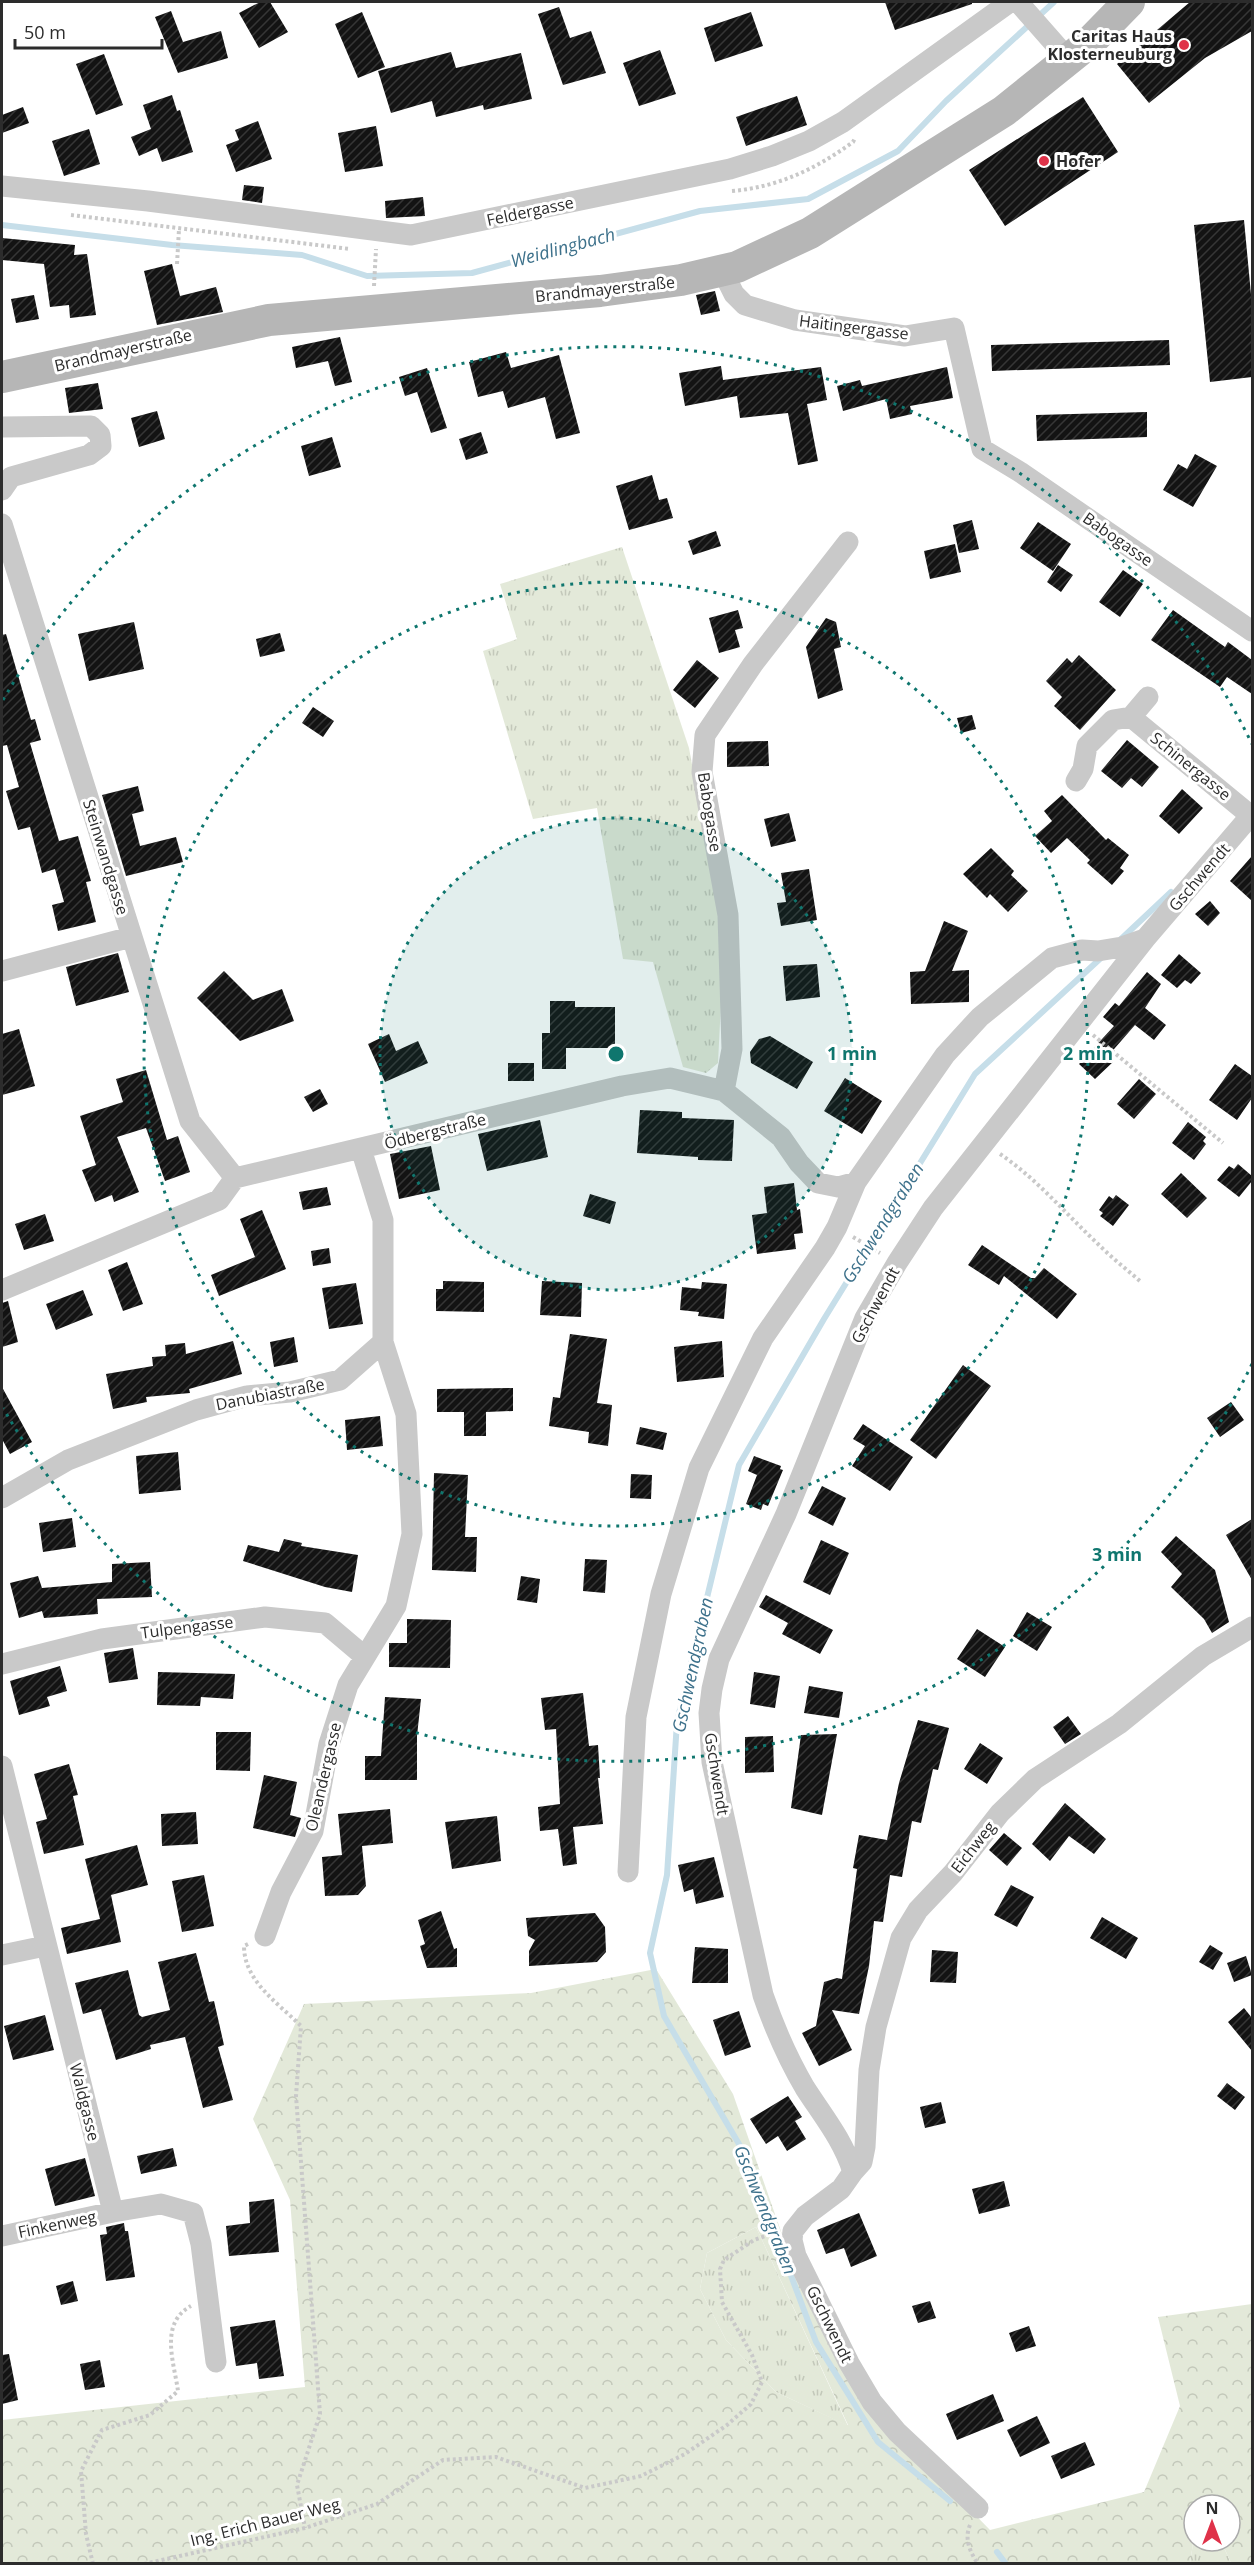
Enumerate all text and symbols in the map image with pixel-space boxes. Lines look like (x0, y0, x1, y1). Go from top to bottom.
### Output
scale bar (15, 12, 162, 50)
text: 50 m (24, 20, 66, 44)
place label: Caritas Haus Klosterneuburg (1048, 25, 1172, 65)
marker: Caritas Haus Klosterneuburg (1177, 38, 1191, 52)
place label: Hofer (1056, 150, 1101, 172)
marker: Hofer (1037, 154, 1051, 168)
street label: Feldergasse (484, 191, 576, 231)
water label: Weidlingbach (508, 222, 618, 272)
street label: Brandmayerstraße (534, 271, 676, 307)
street label: Haitingergasse (798, 309, 910, 345)
street label: Brandmayerstraße (52, 323, 194, 376)
street label: Babogasse (1079, 507, 1157, 571)
street label: Schinergasse (1146, 727, 1236, 805)
street label: Babogasse (693, 771, 727, 853)
street label: Steinwandgasse (78, 796, 134, 918)
street label: Gschwendt (1163, 838, 1235, 916)
text: 1 min (827, 1041, 877, 1065)
text: 2 min (1063, 1041, 1113, 1065)
centre of rings (606, 1044, 626, 1064)
street label: Ödbergstraße (382, 1108, 488, 1154)
water label: Gschwendgraben (836, 1158, 929, 1287)
street label: Gschwendt (846, 1263, 904, 1347)
street label: Danubiastraße (214, 1373, 326, 1415)
text: 3 min (1092, 1542, 1142, 1566)
water label: Gschwendgraben (666, 1595, 718, 1735)
street label: Tulpengasse (139, 1610, 235, 1644)
street label: Oleandergasse (300, 1720, 346, 1834)
street label: Gschwendt (700, 1731, 734, 1817)
street label: Eichweg (946, 1816, 1000, 1878)
street label: Waldgasse (65, 2061, 105, 2143)
water label: Gschwendgraben (729, 2141, 803, 2278)
street label: Finkenweg (16, 2205, 98, 2243)
street label: Gschwendt (802, 2282, 858, 2367)
street label: Ing. Erich Bauer Weg (188, 2493, 342, 2551)
north arrow (1182, 2493, 1242, 2553)
text: N (1205, 2497, 1219, 2519)

